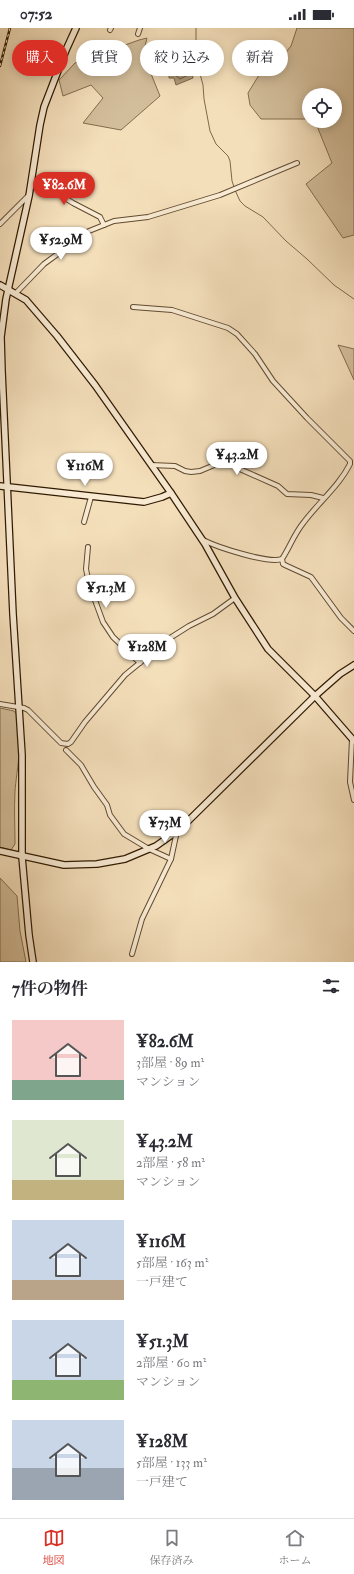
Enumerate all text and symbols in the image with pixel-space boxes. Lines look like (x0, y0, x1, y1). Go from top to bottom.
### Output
text: 07:52 (20, 5, 52, 24)
chip: 購入 (12, 40, 68, 76)
chip: 賃貸 (76, 40, 132, 76)
chip: 絞り込み (140, 40, 224, 76)
chip: 新着 (232, 40, 288, 76)
map controls (302, 88, 342, 128)
button: locate (302, 88, 342, 128)
pin: ¥82.6M (31, 172, 97, 206)
text: ¥82.6M (42, 177, 86, 193)
pin: ¥52.9M (28, 227, 94, 261)
text: ¥52.9M (39, 232, 83, 248)
pin: ¥43.2M (204, 442, 270, 476)
text: ¥43.2M (215, 447, 259, 463)
pin: ¥116M (57, 453, 113, 487)
text: ¥116M (66, 458, 104, 474)
pin: ¥51.3M (73, 575, 139, 609)
text: ¥51.3M (86, 580, 126, 596)
pin: ¥128M (119, 634, 175, 668)
text: ¥128M (127, 639, 167, 655)
pin: ¥73M (141, 810, 189, 844)
text: ¥73M (148, 815, 182, 831)
icon: filters (320, 975, 342, 997)
text: 7件の物件 (12, 978, 88, 999)
text: ¥82.6M (136, 1031, 194, 1052)
icon: home (44, 1036, 92, 1084)
text: 3部屋 · 89 m² (136, 1055, 204, 1071)
text: マンション (136, 1074, 200, 1090)
text: ¥43.2M (136, 1131, 193, 1152)
icon: home (44, 1136, 92, 1184)
text: 2部屋 · 58 m² (136, 1155, 205, 1171)
text: マンション (136, 1174, 200, 1190)
text: ¥116M (136, 1231, 186, 1252)
icon: home (44, 1236, 92, 1284)
text: 5部屋 · 163 m² (136, 1255, 208, 1271)
text: 一戸建て (136, 1274, 188, 1290)
text: ¥51.3M (136, 1331, 189, 1352)
icon: home (44, 1336, 92, 1384)
text: 2部屋 · 60 m² (136, 1355, 206, 1371)
text: マンション (136, 1374, 200, 1390)
text: ¥128M (136, 1431, 188, 1452)
icon: home (44, 1436, 92, 1484)
text: 5部屋 · 133 m² (136, 1455, 207, 1471)
text: 一戸建て (136, 1474, 188, 1490)
tab: 地図 (43, 1527, 65, 1567)
tab: 保存済み (150, 1527, 194, 1567)
tab: ホーム (279, 1527, 312, 1567)

